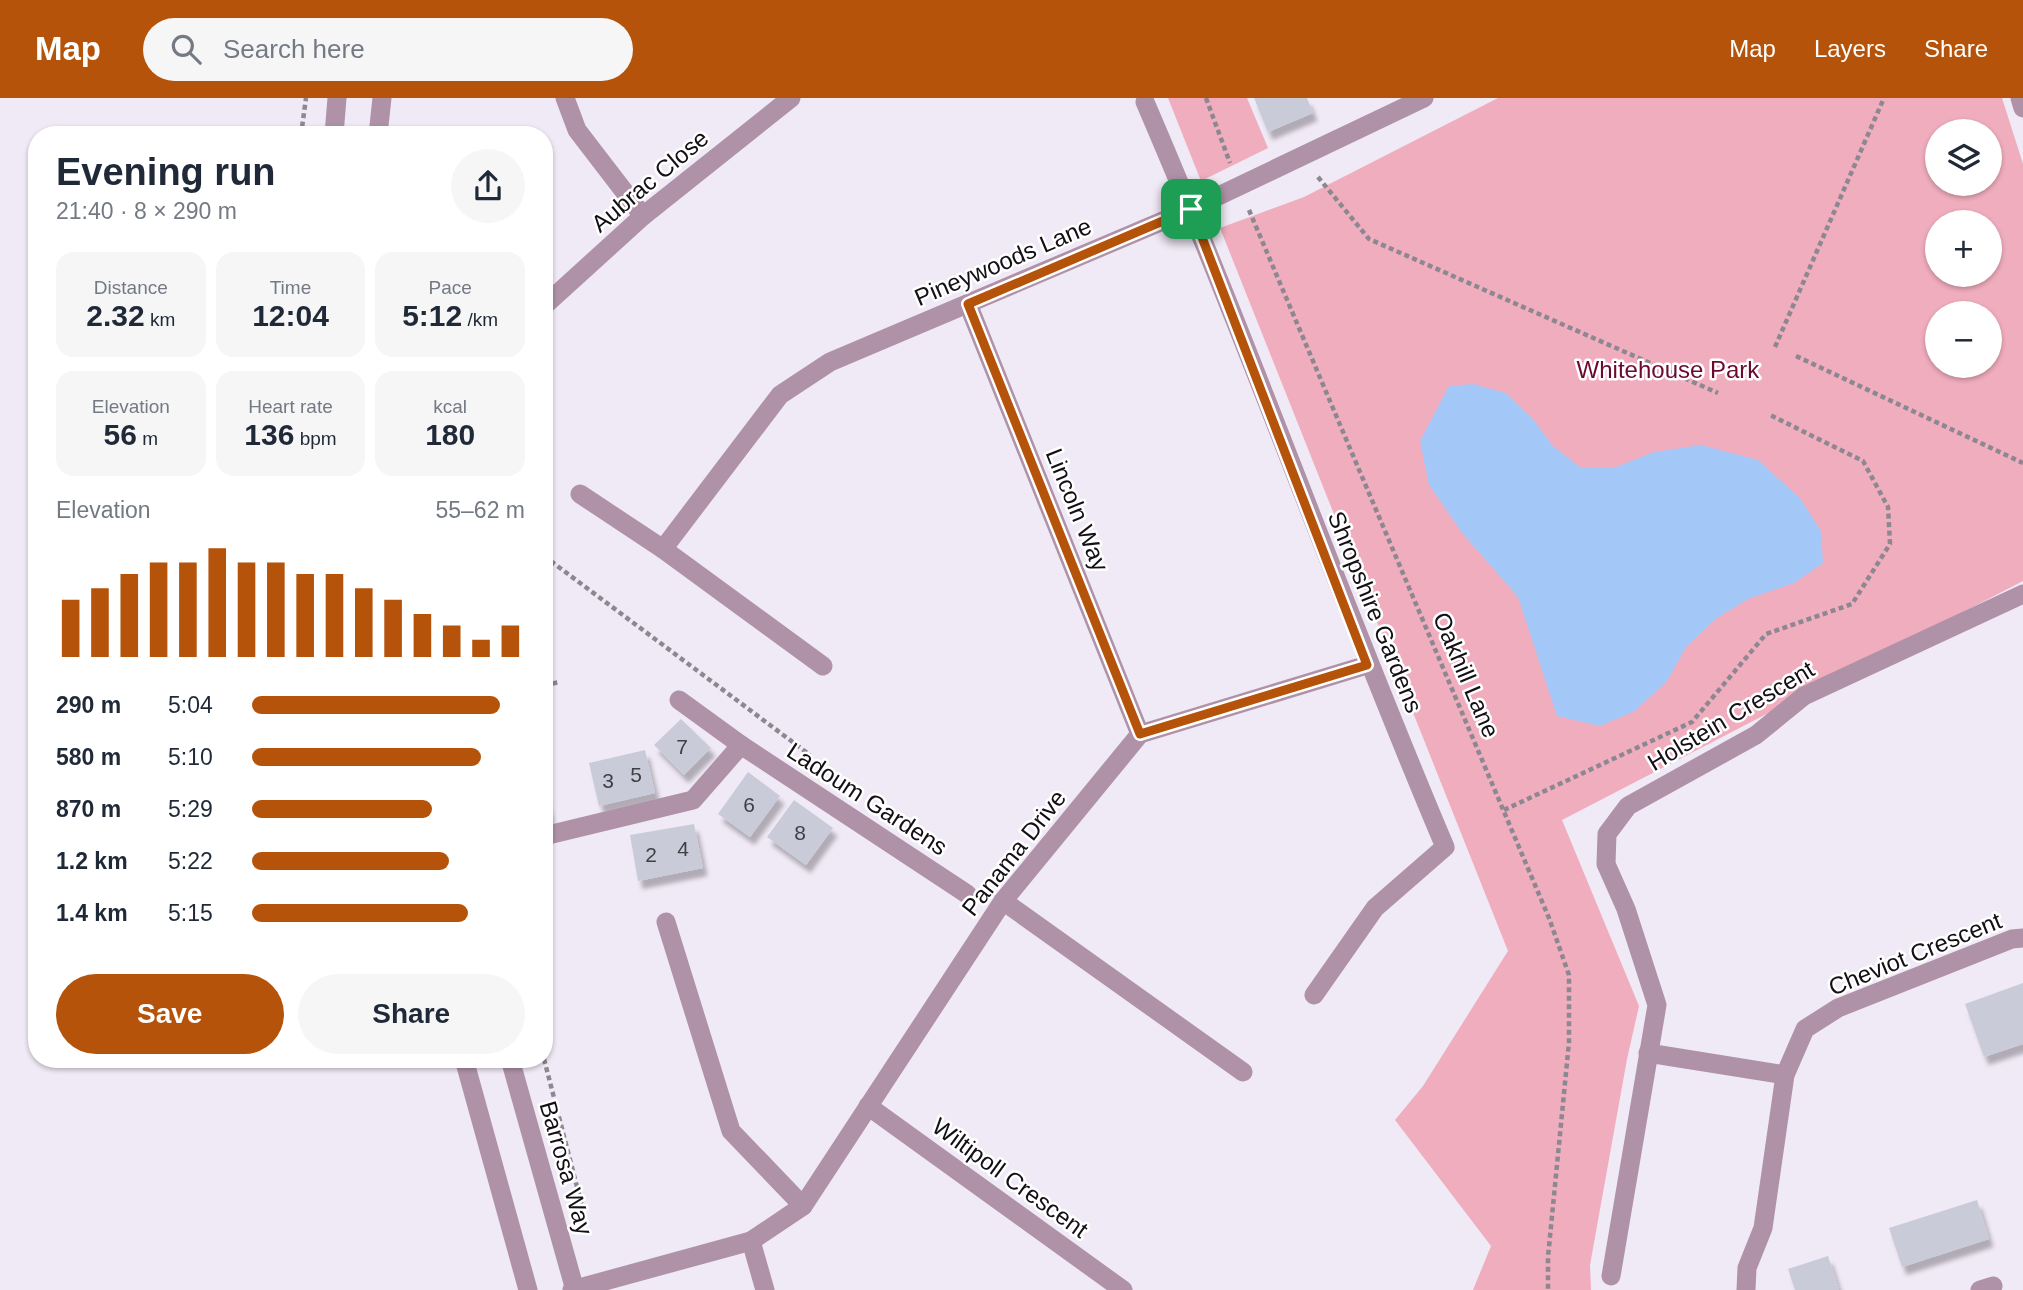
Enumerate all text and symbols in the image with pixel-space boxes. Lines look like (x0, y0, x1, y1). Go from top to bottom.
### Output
search box (143, 18, 633, 81)
text: Map (35, 30, 101, 67)
icon: search (167, 30, 205, 68)
text: Search here (223, 34, 365, 64)
text: Map (1729, 35, 1776, 62)
text: Layers (1814, 35, 1886, 62)
text: Share (1924, 35, 1988, 62)
map controls (1925, 119, 2002, 378)
button: layers (1925, 119, 2002, 196)
street label: Aubrac Close (586, 124, 714, 237)
button: share (451, 149, 525, 223)
text: Evening run (56, 151, 276, 193)
pin (1161, 179, 1221, 239)
icon: arrive (1172, 190, 1210, 228)
text: 21:40 · 8 × 290 m (56, 198, 237, 224)
button: + (1925, 210, 2002, 287)
street label: Pineywoods Lane (910, 212, 1095, 311)
text: Distance (94, 277, 168, 298)
text: Time (270, 277, 311, 298)
text: Pace (429, 277, 472, 298)
text: 2.32 (86, 299, 145, 332)
text: 12:04 (252, 299, 329, 332)
text: 5:12 (402, 299, 462, 332)
button: − (1925, 301, 2002, 378)
text: km (145, 309, 175, 330)
text: /km (462, 309, 498, 330)
park label: Whitehouse Park (1577, 356, 1760, 383)
text: Elevation (92, 396, 170, 417)
text: Heart rate (248, 396, 333, 417)
text: kcal (433, 396, 467, 417)
text: 56 (104, 418, 137, 451)
text: 136 (244, 418, 294, 451)
text: 180 (425, 418, 475, 451)
text: m (137, 428, 158, 449)
text: bpm (294, 428, 337, 449)
street label: Lincoln Way (1041, 445, 1114, 575)
text: Elevation (56, 497, 151, 523)
text: 55–62 m (435, 497, 525, 523)
street label: Shropshire Gardens (1323, 507, 1428, 716)
street label: Oakhill Lane (1428, 608, 1505, 741)
street label: Holstein Crescent (1643, 655, 1819, 776)
text: 290 m (56, 692, 121, 718)
text: 5:04 (168, 692, 213, 718)
house number: 7 (676, 735, 688, 758)
street label: Ladoum Gardens (782, 737, 952, 860)
text: 580 m (56, 744, 121, 770)
text: 5:10 (168, 744, 213, 770)
house number: 5 (630, 763, 642, 786)
house number: 3 (602, 769, 614, 792)
street label: Panama Drive (956, 784, 1071, 921)
house number: 6 (743, 793, 755, 816)
text: 870 m (56, 796, 121, 822)
text: 5:29 (168, 796, 213, 822)
house number: 8 (794, 821, 806, 844)
house number: 4 (677, 837, 689, 860)
house number: 2 (645, 843, 657, 866)
text: 1.2 km (56, 848, 128, 874)
text: 5:22 (168, 848, 213, 874)
text: 1.4 km (56, 900, 128, 926)
text: 5:15 (168, 900, 213, 926)
street label: Cheviot Crescent (1824, 906, 2006, 1001)
button: Save (56, 974, 284, 1054)
button: Share (298, 974, 525, 1054)
street label: Barrosa Way (535, 1098, 598, 1238)
street label: Wiltipoll Crescent (927, 1112, 1093, 1243)

